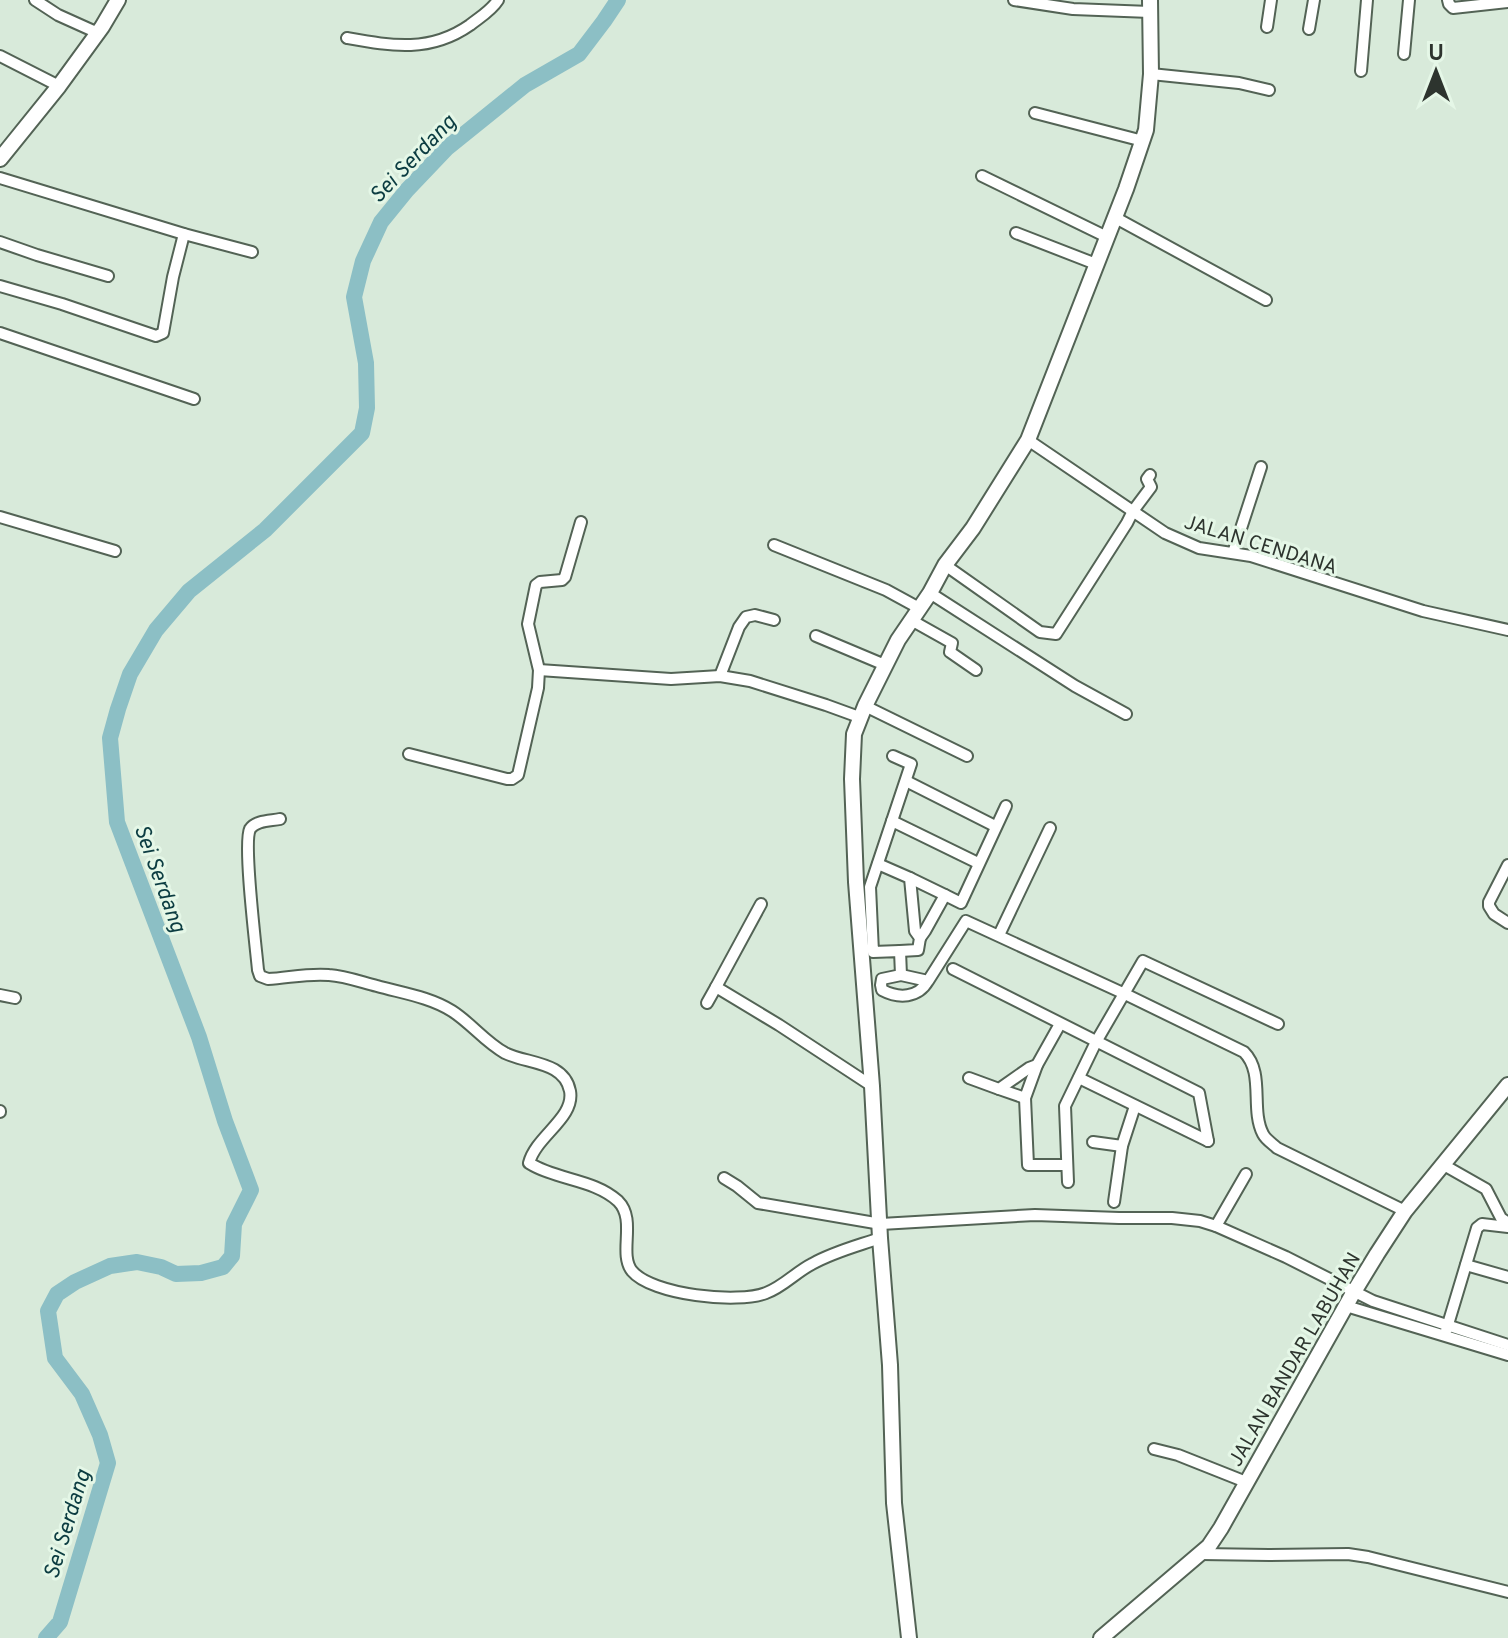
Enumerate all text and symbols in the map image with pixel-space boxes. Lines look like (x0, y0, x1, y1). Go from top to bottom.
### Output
north arrow (1396, 32, 1476, 112)
text: U (1428, 41, 1444, 68)
water label: Sei Serdang (365, 109, 463, 210)
street label: JALAN CENDANA (1181, 510, 1340, 582)
water label: Sei Serdang (127, 821, 191, 937)
street label: JALAN BANDAR LABUHAN (1224, 1248, 1368, 1472)
water label: Sei Serdang (39, 1466, 98, 1583)

